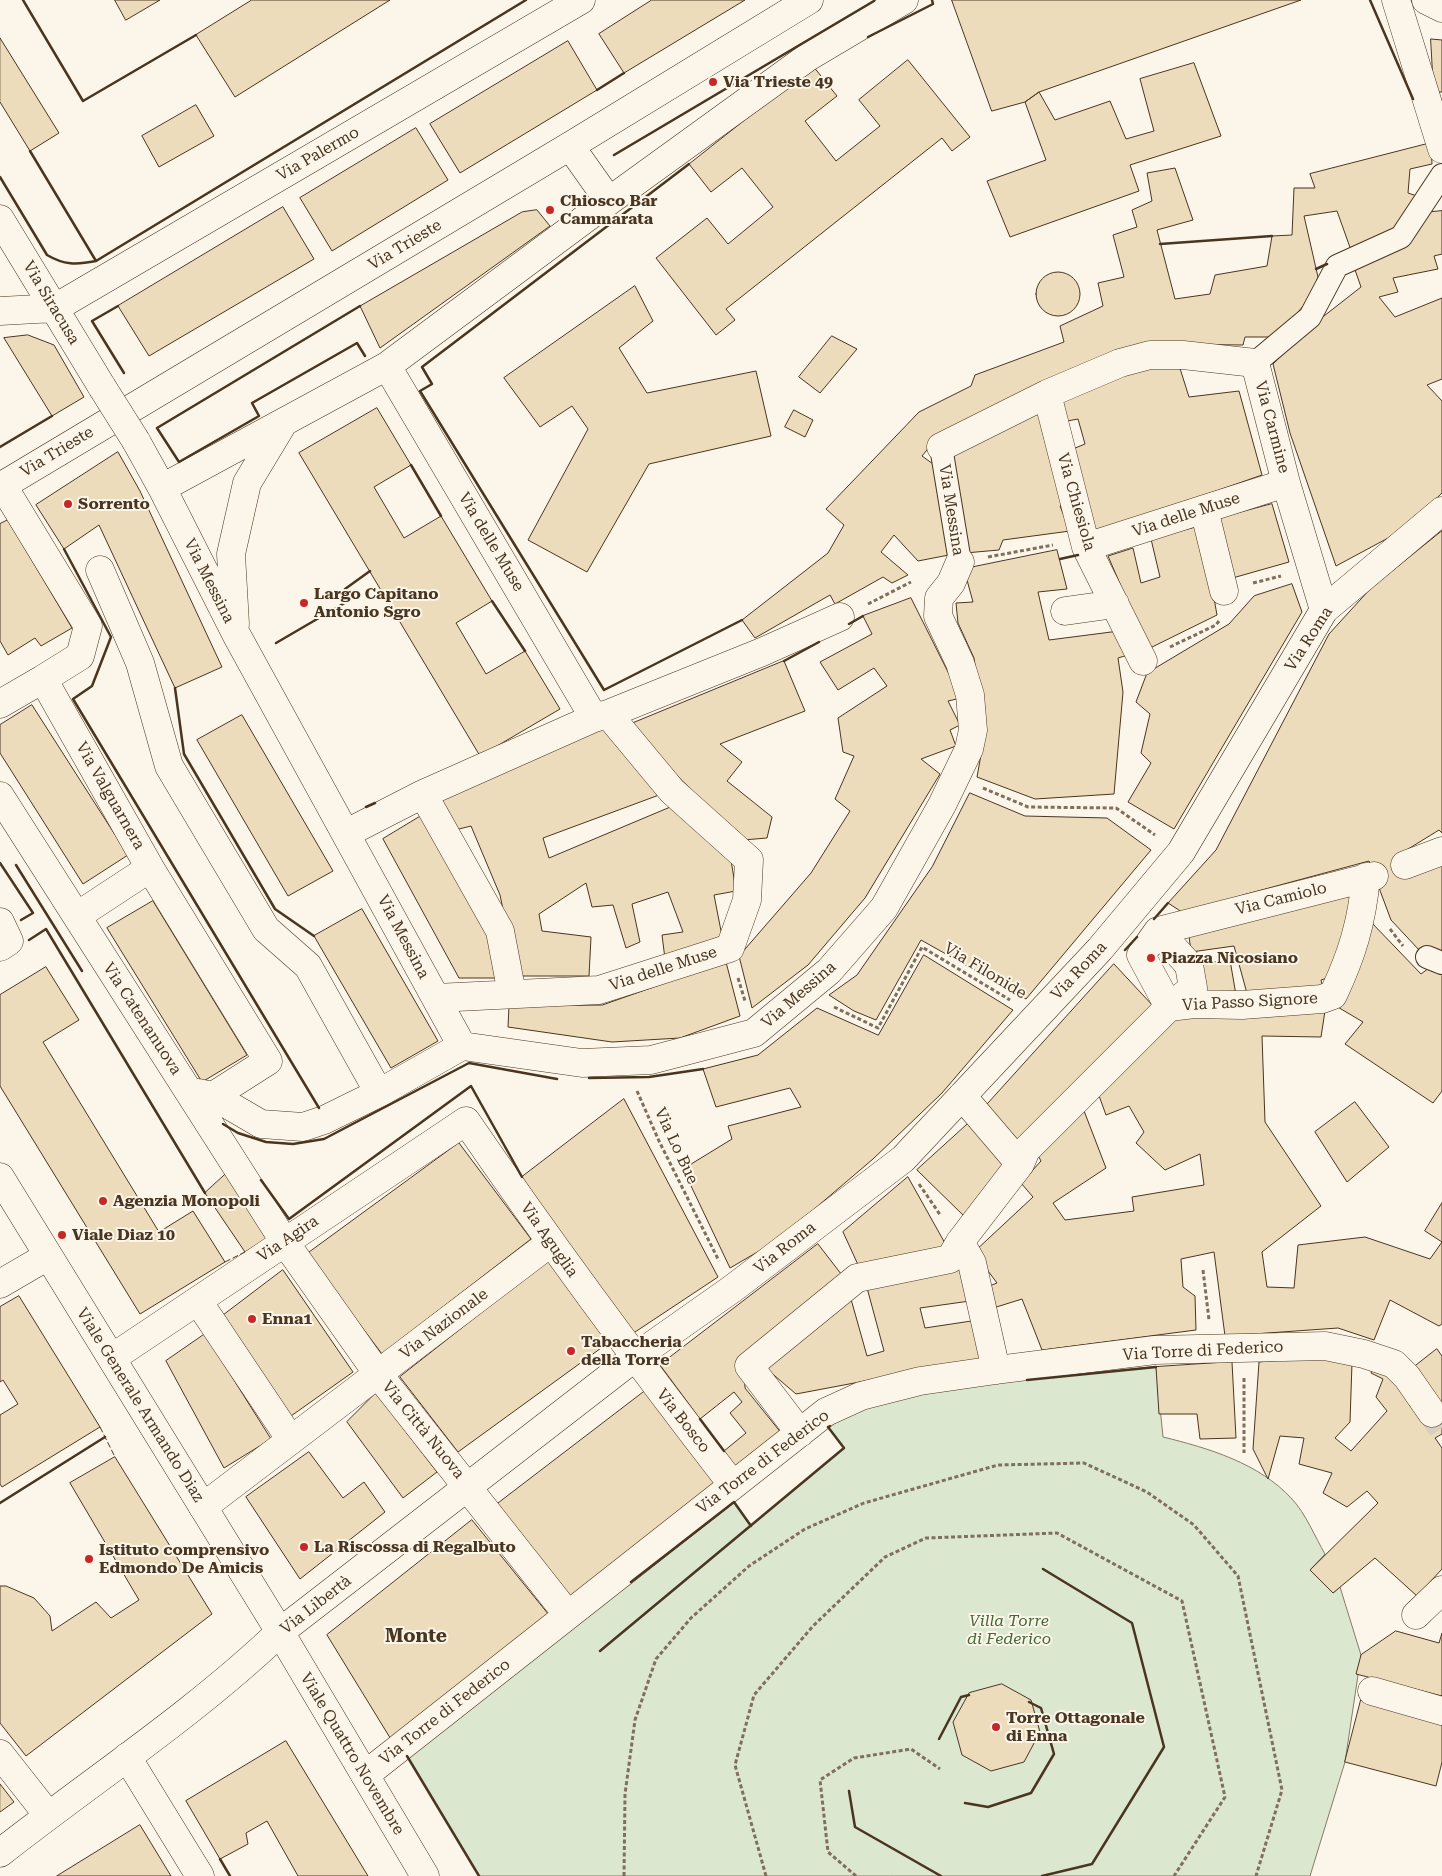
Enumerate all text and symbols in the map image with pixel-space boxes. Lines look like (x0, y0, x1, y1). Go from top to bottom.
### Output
place label: Via Trieste 49 (723, 72, 833, 92)
marker: Via Trieste 49 (707, 76, 719, 88)
street label: Via Palermo (273, 123, 363, 185)
place label: Chiosco Bar Cammarata (560, 191, 658, 229)
marker: Chiosco Bar Cammarata (544, 204, 556, 216)
street label: Via Trieste (365, 216, 445, 274)
street label: Via Siracusa (19, 258, 83, 348)
street label: Via Carmine (1250, 379, 1294, 475)
street label: Via Trieste (17, 423, 97, 481)
street label: Via Chiesiola (1053, 451, 1099, 553)
street label: Via Messina (934, 463, 968, 557)
street label: Via delle Muse (454, 489, 528, 595)
street label: Via delle Muse (1130, 489, 1242, 541)
place label: Sorrento (78, 494, 150, 514)
marker: Sorrento (62, 498, 74, 510)
street label: Via Messina (180, 536, 238, 626)
place label: Largo Capitano Antonio Sgro (314, 584, 439, 622)
marker: Largo Capitano Antonio Sgro (298, 597, 310, 609)
street label: Via Roma (1281, 603, 1337, 675)
street label: Via Valguarnera (71, 739, 149, 853)
street label: Via Camiolo (1233, 878, 1329, 920)
street label: Via Messina (373, 892, 433, 982)
street label: Via Roma (1047, 938, 1111, 1004)
street label: Via Filonide (940, 939, 1030, 1003)
street label: Via delle Muse (607, 943, 719, 995)
place label: Piazza Nicosiano (1161, 948, 1298, 968)
marker: Piazza Nicosiano (1145, 952, 1157, 964)
street label: Via Messina (758, 958, 840, 1032)
street label: Via Catenanuova (99, 959, 185, 1079)
street label: Via Passo Signore (1182, 989, 1318, 1015)
street label: Via Lo Bue (650, 1105, 702, 1187)
place label: Agenzia Monopoli (113, 1191, 260, 1211)
marker: Agenzia Monopoli (97, 1195, 109, 1207)
street label: Via Aguglia (516, 1199, 582, 1281)
street label: Via Agira (254, 1212, 322, 1266)
street label: Via Roma (750, 1218, 820, 1278)
place label: Viale Diaz 10 (72, 1225, 175, 1245)
marker: Viale Diaz 10 (56, 1229, 68, 1241)
street label: Via Nazionale (396, 1285, 492, 1363)
street label: Viale Generale Armando Diaz (72, 1304, 208, 1506)
place label: Enna1 (262, 1309, 312, 1329)
marker: Enna1 (246, 1313, 258, 1325)
place label: Tabaccheria della Torre (581, 1332, 682, 1370)
street label: Via Torre di Federico (1122, 1337, 1284, 1365)
marker: Tabaccheria della Torre (565, 1345, 577, 1357)
street label: Via Città Nuova (378, 1377, 468, 1483)
street label: Via Bosco (652, 1385, 714, 1457)
street label: Via Torre di Federico (693, 1406, 833, 1518)
place label: La Riscossa di Regalbuto (314, 1537, 516, 1557)
place label: Istituto comprensivo Edmondo De Amicis (99, 1540, 269, 1578)
marker: La Riscossa di Regalbuto (298, 1541, 310, 1553)
marker: Istituto comprensivo Edmondo De Amicis (83, 1553, 95, 1565)
street label: Via Libertà (277, 1571, 355, 1639)
park label: Villa Torre di Federico (967, 1611, 1051, 1649)
district label: Monte (385, 1625, 447, 1647)
street label: Via Torre di Federico (376, 1655, 514, 1769)
street label: Viale Quattro Novembre (296, 1669, 408, 1839)
place label: Torre Ottagonale di Enna (1006, 1708, 1145, 1746)
marker: Torre Ottagonale di Enna (990, 1721, 1002, 1733)

